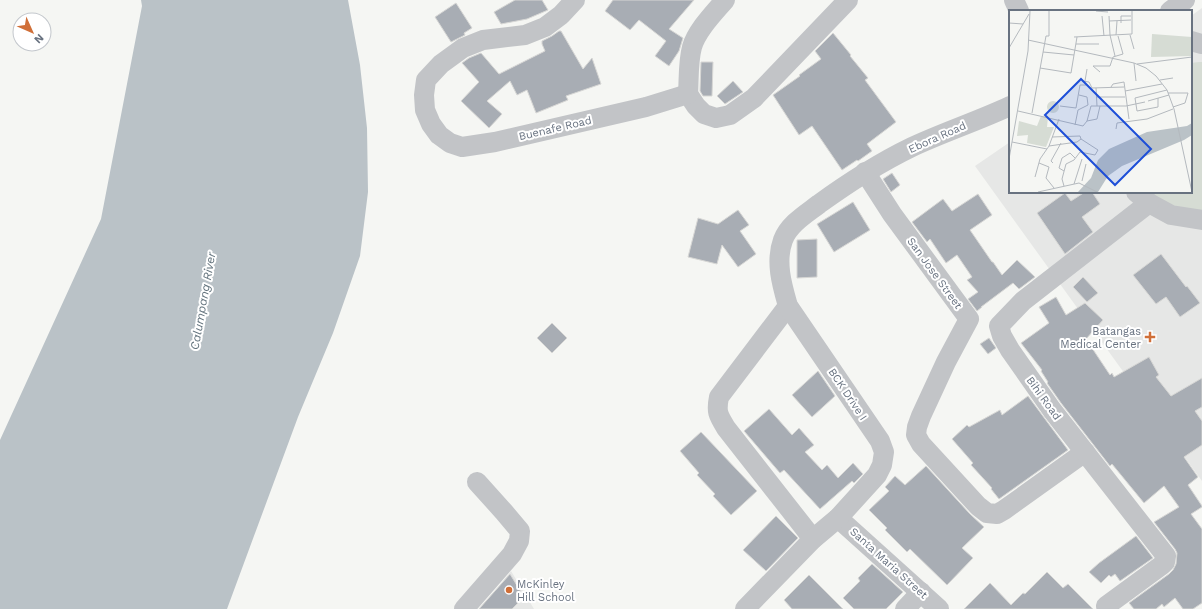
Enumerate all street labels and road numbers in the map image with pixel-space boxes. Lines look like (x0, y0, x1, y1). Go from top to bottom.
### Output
street label: Buenafe Road (517, 114, 593, 143)
street label: Ebora Road (906, 119, 968, 156)
street label: San Jose Street (904, 235, 965, 312)
street label: BCK Drive I (825, 366, 870, 423)
street label: Bihi Road (1024, 374, 1064, 423)
street label: Santa Maria Street (847, 525, 930, 602)

